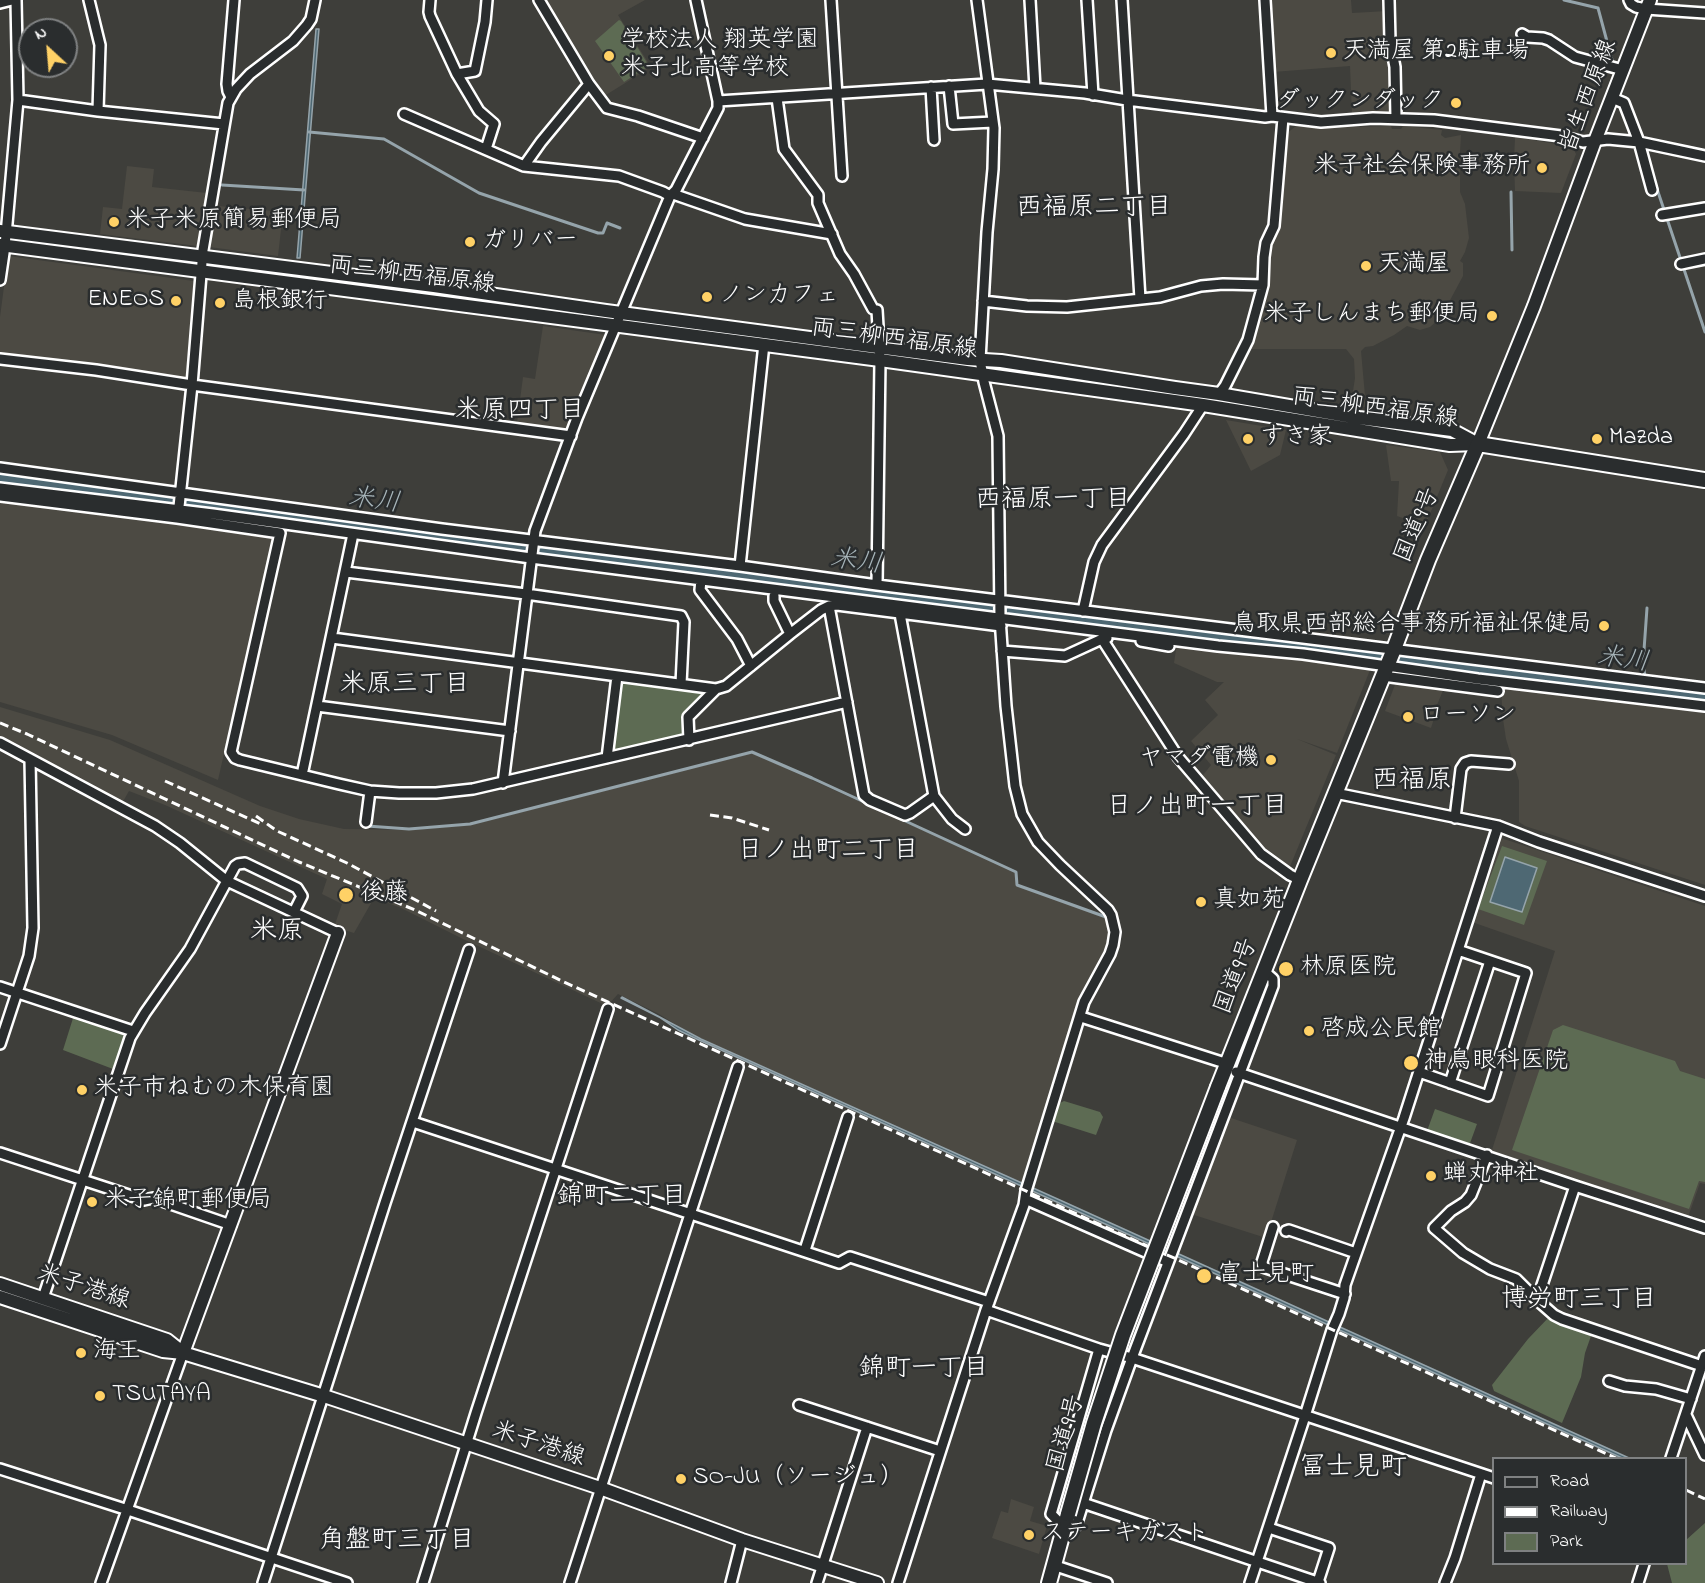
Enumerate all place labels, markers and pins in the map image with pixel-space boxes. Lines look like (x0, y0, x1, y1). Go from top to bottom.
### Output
place label: 学校法人 翔英学園 米子北高等学校 (621, 28, 819, 84)
place label: 天満屋 第2駐車場 (1343, 39, 1529, 67)
marker: 天満屋 第2駐車場 (1324, 46, 1338, 60)
marker: 学校法人 翔英学園 米子北高等学校 (602, 49, 616, 63)
place label: ダックンダック (1276, 89, 1444, 117)
marker: ダックンダック (1449, 96, 1463, 110)
place label: 米子社会保険事務所 (1314, 154, 1530, 182)
marker: 米子社会保険事務所 (1535, 161, 1549, 175)
place label: 米子米原簡易郵便局 (126, 208, 342, 236)
marker: 米子米原簡易郵便局 (107, 215, 121, 229)
place label: ガリバー (482, 228, 578, 256)
marker: ガリバー (463, 235, 477, 249)
place label: 天満屋 (1378, 252, 1450, 280)
marker: 天満屋 (1359, 259, 1373, 273)
place label: ノンカフェ (719, 283, 839, 311)
place label: ENEOS (88, 287, 164, 315)
place label: 島根銀行 (232, 289, 328, 317)
marker: ノンカフェ (700, 290, 714, 304)
marker: ENEOS (169, 294, 183, 308)
marker: 島根銀行 (213, 296, 227, 310)
place label: 米子しんまち郵便局 (1264, 302, 1480, 330)
marker: 米子しんまち郵便局 (1485, 309, 1499, 323)
place label: すき家 (1260, 425, 1332, 453)
place label: Mazda (1609, 425, 1673, 453)
marker: すき家 (1241, 432, 1255, 446)
marker: Mazda (1590, 432, 1604, 446)
place label: 鳥取県西部総合事務所福祉保健局 (1232, 612, 1592, 640)
marker: 鳥取県西部総合事務所福祉保健局 (1597, 619, 1611, 633)
place label: ローソン (1420, 703, 1516, 731)
marker: ローソン (1401, 710, 1415, 724)
place label: ヤマダ電機 (1139, 746, 1259, 774)
marker: ヤマダ電機 (1264, 753, 1278, 767)
place label: 後藤 (360, 881, 408, 909)
marker: 後藤 (337, 886, 355, 904)
place label: 真如苑 (1213, 888, 1285, 916)
marker: 真如苑 (1194, 895, 1208, 909)
place label: 林原医院 (1300, 955, 1396, 983)
marker: 林原医院 (1277, 960, 1295, 978)
place label: 啓成公民館 (1321, 1017, 1441, 1045)
marker: 啓成公民館 (1302, 1024, 1316, 1038)
place label: 神鳥眼科医院 (1424, 1049, 1568, 1077)
marker: 神鳥眼科医院 (1402, 1054, 1420, 1072)
place label: 米子市ねむの木保育園 (94, 1076, 334, 1104)
marker: 米子市ねむの木保育園 (75, 1083, 89, 1097)
place label: 蝉丸神社 (1443, 1162, 1539, 1190)
marker: 蝉丸神社 (1424, 1169, 1438, 1183)
place label: 米子錦町郵便局 (104, 1188, 272, 1216)
marker: 米子錦町郵便局 (85, 1195, 99, 1209)
place label: 富士見町 (1218, 1262, 1314, 1290)
marker: 富士見町 (1195, 1267, 1213, 1285)
place label: 海王 (93, 1339, 141, 1367)
marker: 海王 (74, 1346, 88, 1360)
place label: TSUTAYA (112, 1382, 211, 1410)
marker: TSUTAYA (93, 1389, 107, 1403)
place label: SO-JU（ソージュ） (693, 1465, 904, 1493)
marker: SO-JU（ソージュ） (674, 1472, 688, 1486)
place label: ステーキガスト (1041, 1521, 1209, 1549)
marker: ステーキガスト (1022, 1528, 1036, 1542)

